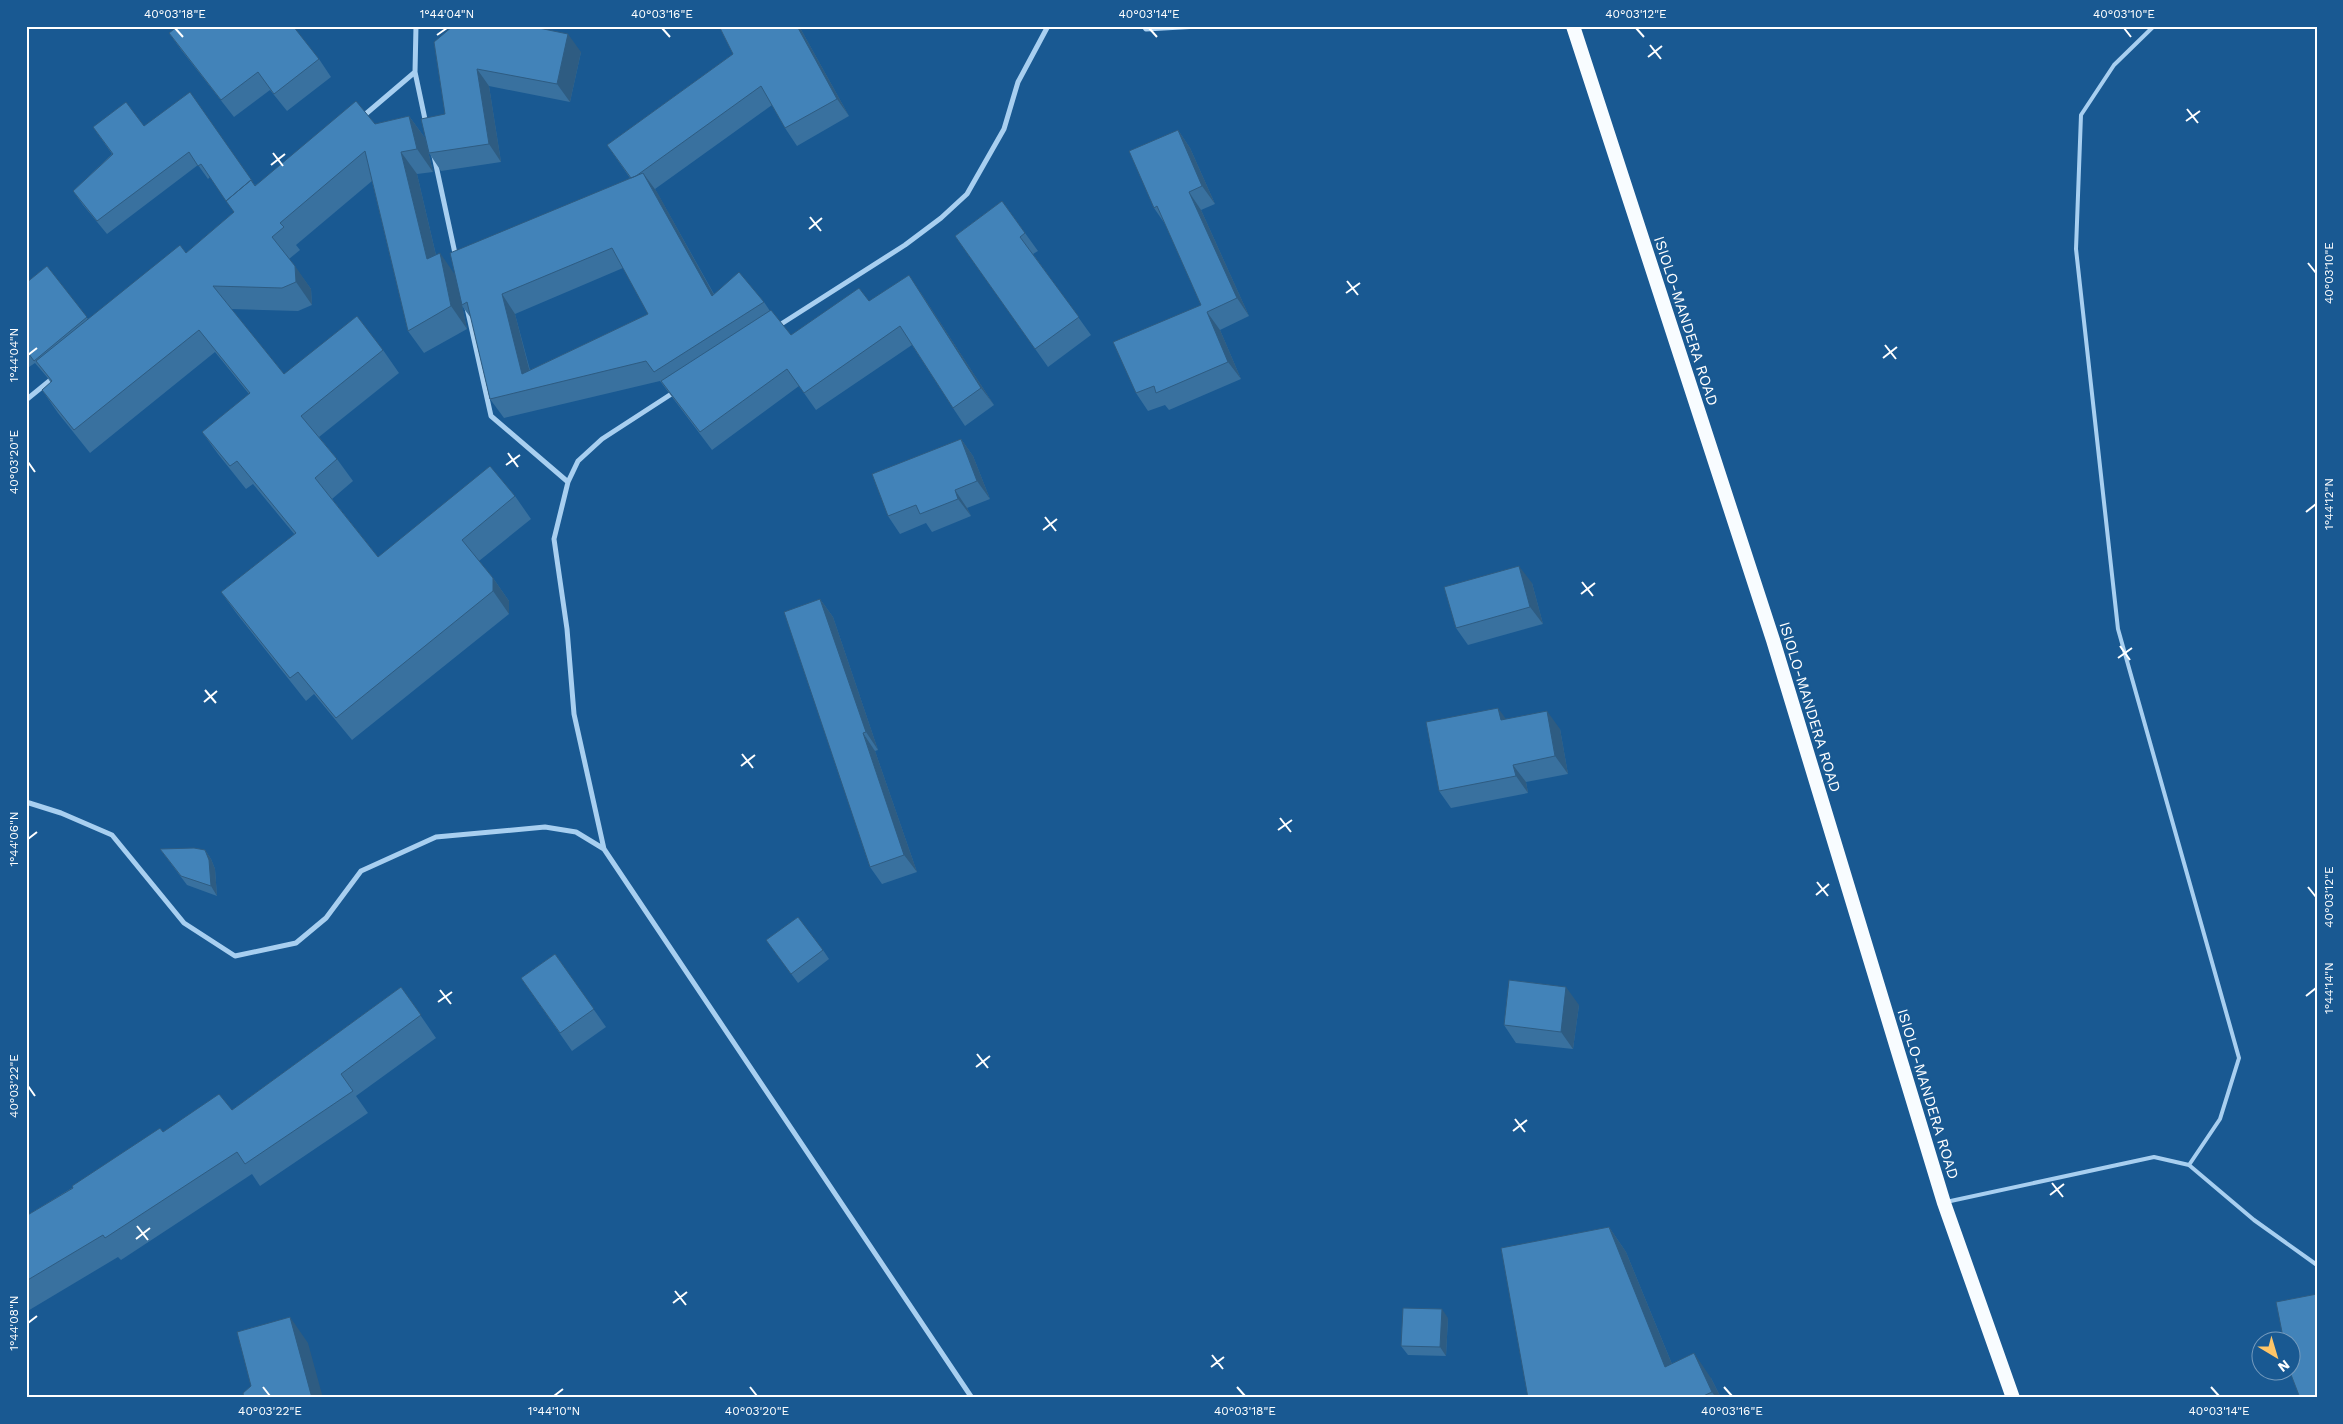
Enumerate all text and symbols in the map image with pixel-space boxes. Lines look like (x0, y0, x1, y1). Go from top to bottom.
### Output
text: 40°03'18"E (144, 7, 206, 21)
text: 1°44'04"N (420, 7, 474, 21)
text: 40°03'16"E (631, 7, 693, 21)
text: 40°03'14"E (1118, 7, 1180, 21)
text: 40°03'12"E (1605, 7, 1667, 21)
text: 40°03'10"E (2093, 7, 2155, 21)
street label: ISIOLO-MANDERA ROAD (1650, 234, 1722, 408)
text: 40°03'10"E (2322, 242, 2336, 304)
text: 1°44'04"N (7, 328, 21, 382)
text: 40°03'20"E (7, 430, 21, 494)
text: 1°44'12"N (2322, 478, 2336, 530)
street label: ISIOLO-MANDERA ROAD (1775, 620, 1845, 794)
text: 1°44'06"N (7, 811, 21, 867)
text: 40°03'12"E (2322, 866, 2336, 928)
text: 1°44'14"N (2322, 962, 2336, 1014)
street label: ISIOLO-MANDERA ROAD (1893, 1007, 1963, 1181)
text: 40°03'22"E (7, 1054, 21, 1118)
text: 1°44'08"N (7, 1295, 21, 1351)
north arrow (2250, 1332, 2300, 1382)
text: N (2275, 1357, 2293, 1376)
text: 40°03'22"E (238, 1404, 302, 1418)
text: 1°44'10"N (528, 1404, 580, 1418)
text: 40°03'20"E (725, 1404, 789, 1418)
text: 40°03'18"E (1214, 1404, 1276, 1418)
text: 40°03'16"E (1701, 1404, 1763, 1418)
text: 40°03'14"E (2188, 1404, 2250, 1418)

